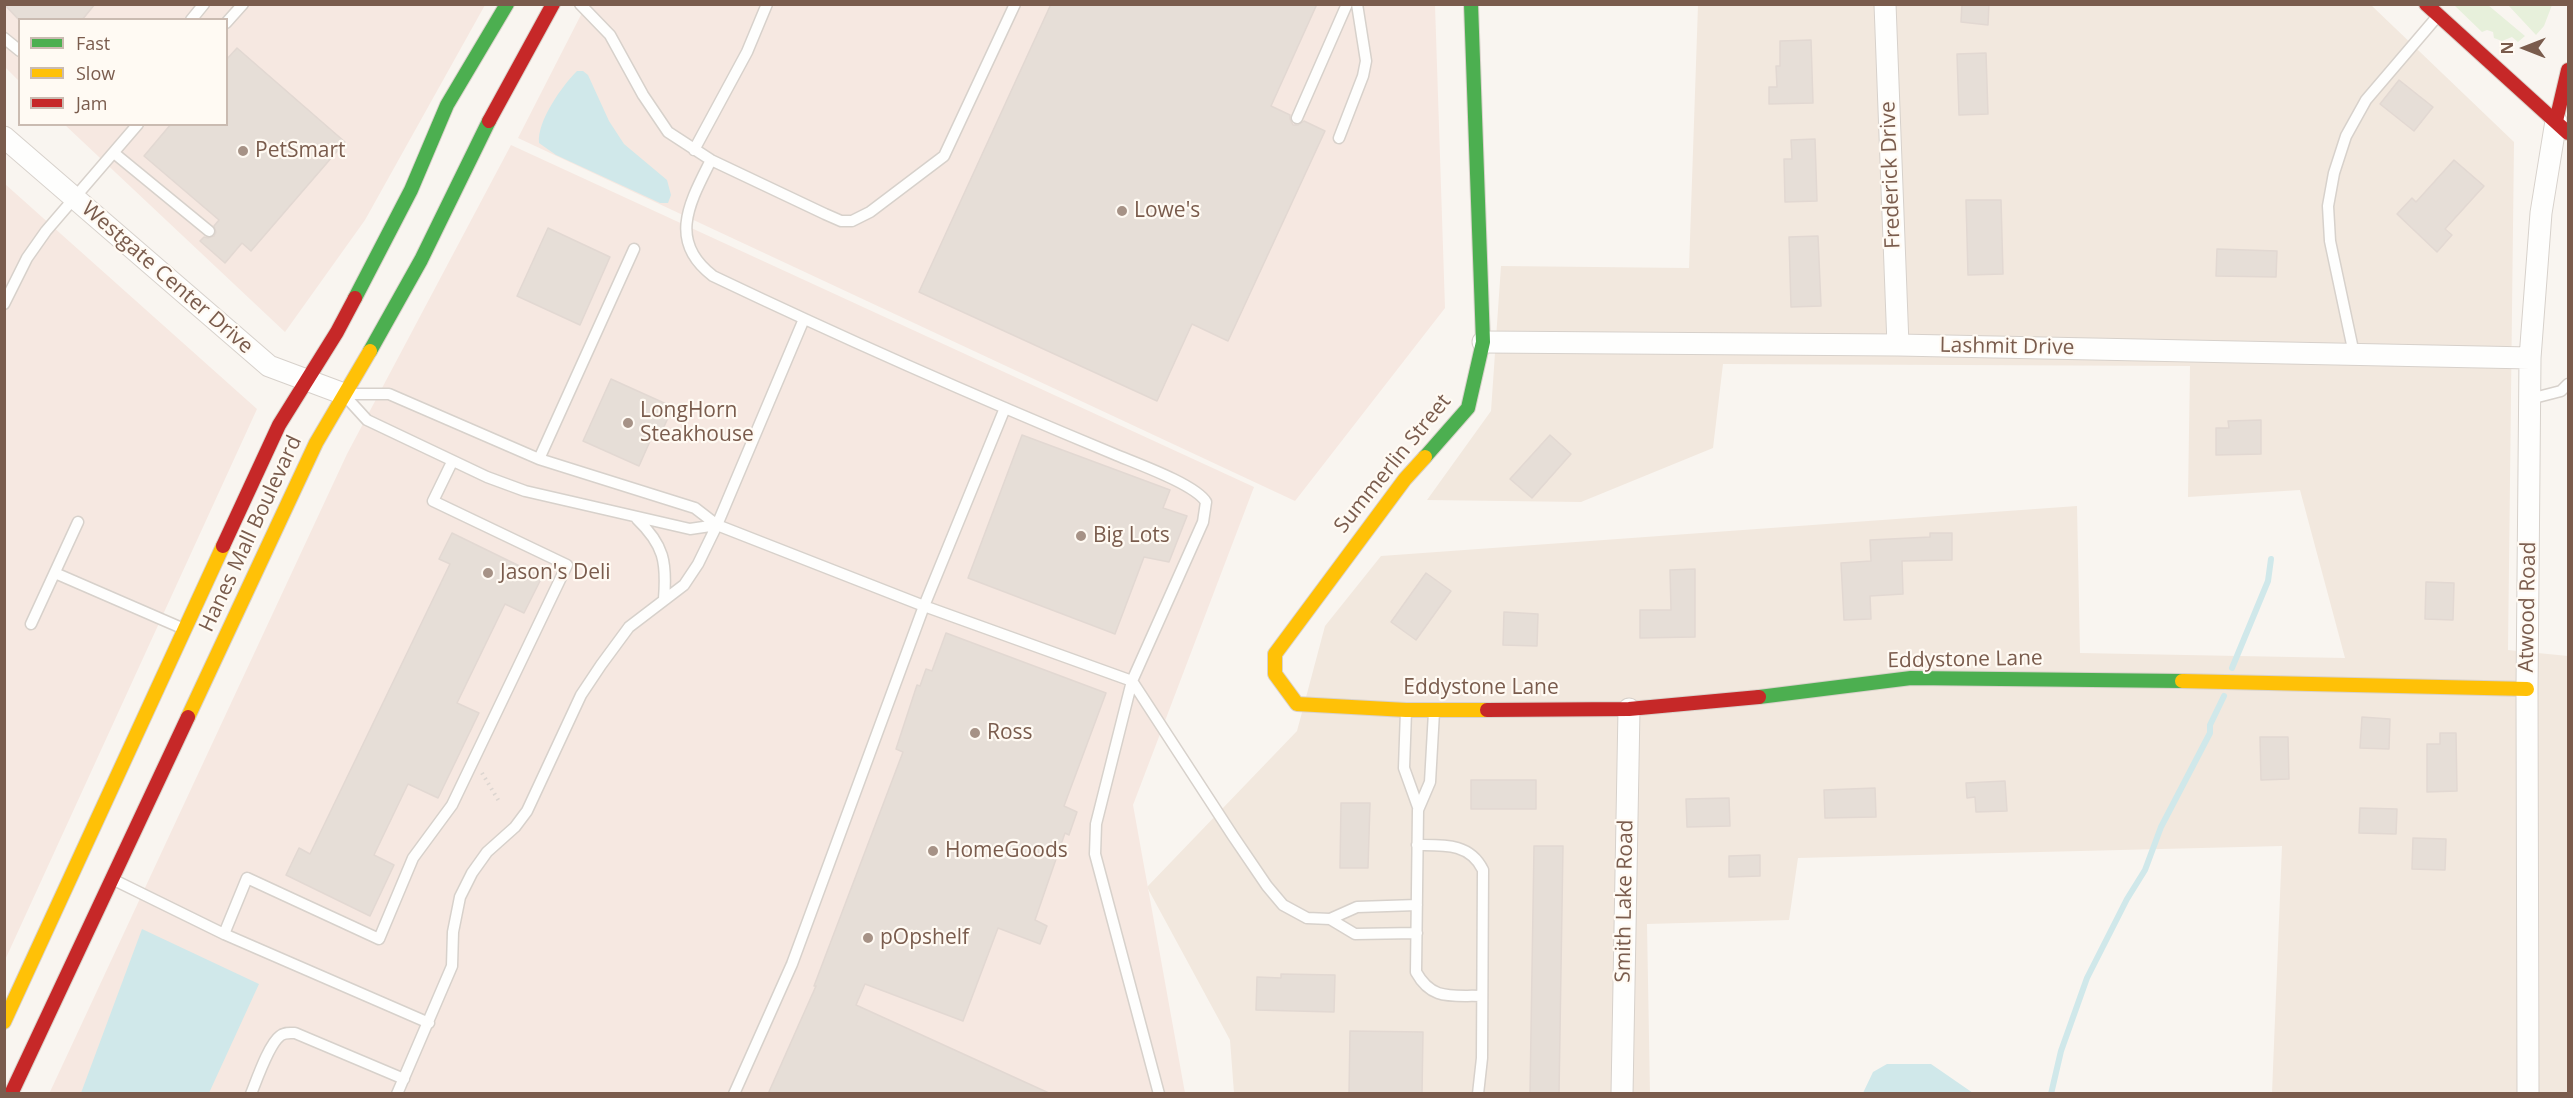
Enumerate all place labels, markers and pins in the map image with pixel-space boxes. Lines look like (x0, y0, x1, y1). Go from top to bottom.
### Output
place label: PetSmart (255, 138, 346, 164)
marker: PetSmart (236, 144, 250, 158)
place label: Lowe's (1134, 198, 1200, 224)
marker: Lowe's (1115, 204, 1129, 218)
place label: LongHorn Steakhouse (640, 398, 754, 448)
marker: LongHorn Steakhouse (621, 416, 635, 430)
place label: Big Lots (1093, 523, 1170, 549)
marker: Big Lots (1074, 529, 1088, 543)
place label: Jason's Deli (500, 560, 611, 586)
marker: Jason's Deli (481, 566, 495, 580)
place label: Ross (987, 720, 1033, 746)
marker: Ross (968, 726, 982, 740)
place label: HomeGoods (945, 838, 1068, 864)
marker: HomeGoods (926, 844, 940, 858)
place label: pOpshelf (880, 925, 969, 951)
marker: pOpshelf (861, 931, 875, 945)

